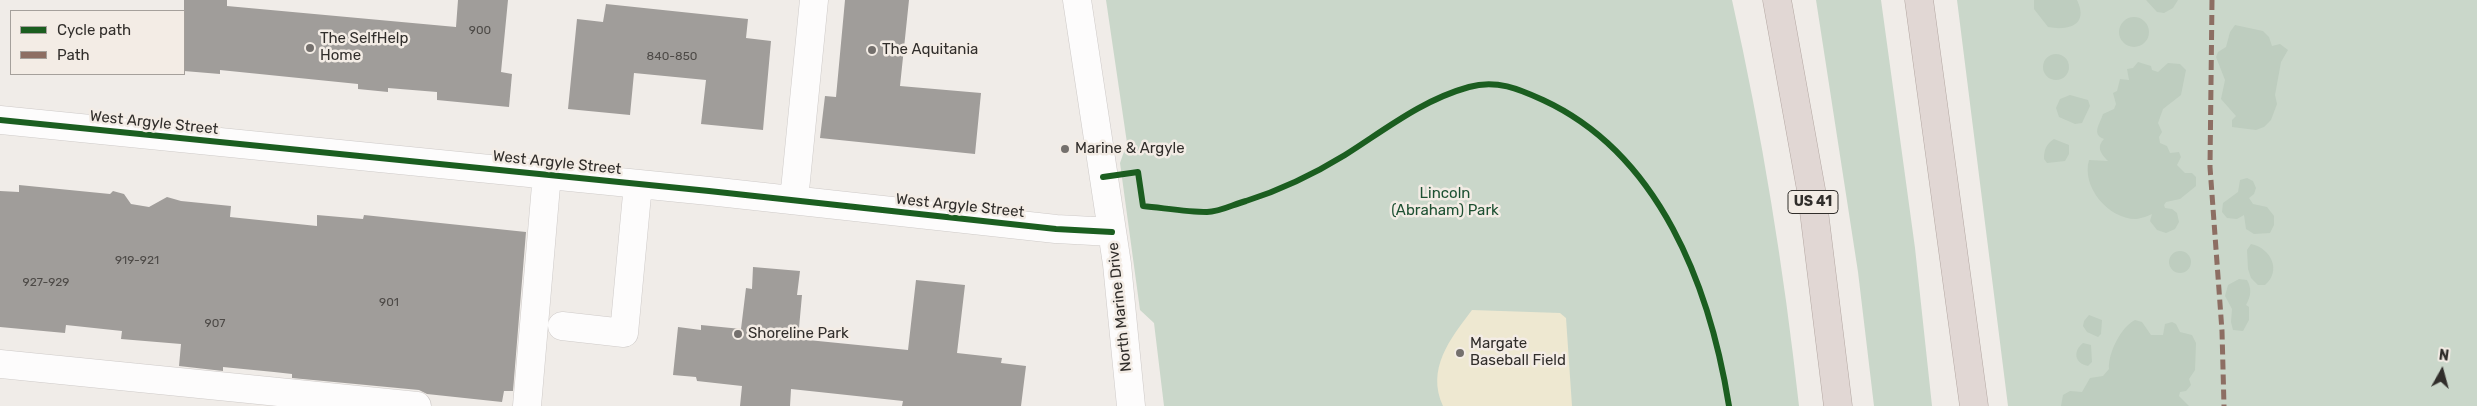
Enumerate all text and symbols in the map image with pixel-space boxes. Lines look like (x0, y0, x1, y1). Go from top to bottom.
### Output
legend (10, 10, 185, 75)
text: Cycle path (57, 21, 131, 39)
house number: 900 (469, 24, 491, 38)
place label: The SelfHelp Home (320, 30, 408, 65)
place label: The Aquitania (882, 41, 978, 59)
marker: The SelfHelp Home (304, 42, 316, 54)
marker: The Aquitania (866, 44, 878, 56)
text: Path (57, 46, 90, 64)
house number: 840-850 (647, 50, 697, 64)
street label: West Argyle Street (89, 107, 219, 139)
place label: Marine & Argyle (1075, 140, 1185, 158)
marker: Marine & Argyle (1059, 143, 1071, 155)
street label: West Argyle Street (492, 147, 622, 179)
park label: Lincoln (Abraham) Park (1391, 185, 1499, 220)
street label: West Argyle Street (895, 190, 1025, 222)
road number: US 41 (1788, 190, 1838, 213)
street label: North Marine Drive (1104, 241, 1136, 373)
house number: 919-921 (115, 254, 159, 268)
house number: 927-929 (23, 276, 69, 290)
house number: 901 (379, 296, 399, 310)
house number: 907 (205, 317, 225, 331)
place label: Shoreline Park (748, 325, 849, 343)
marker: Shoreline Park (732, 328, 744, 340)
place label: Margate Baseball Field (1470, 335, 1566, 370)
north arrow (2417, 346, 2467, 396)
marker: Margate Baseball Field (1454, 347, 1466, 359)
text: N (2438, 347, 2450, 365)

